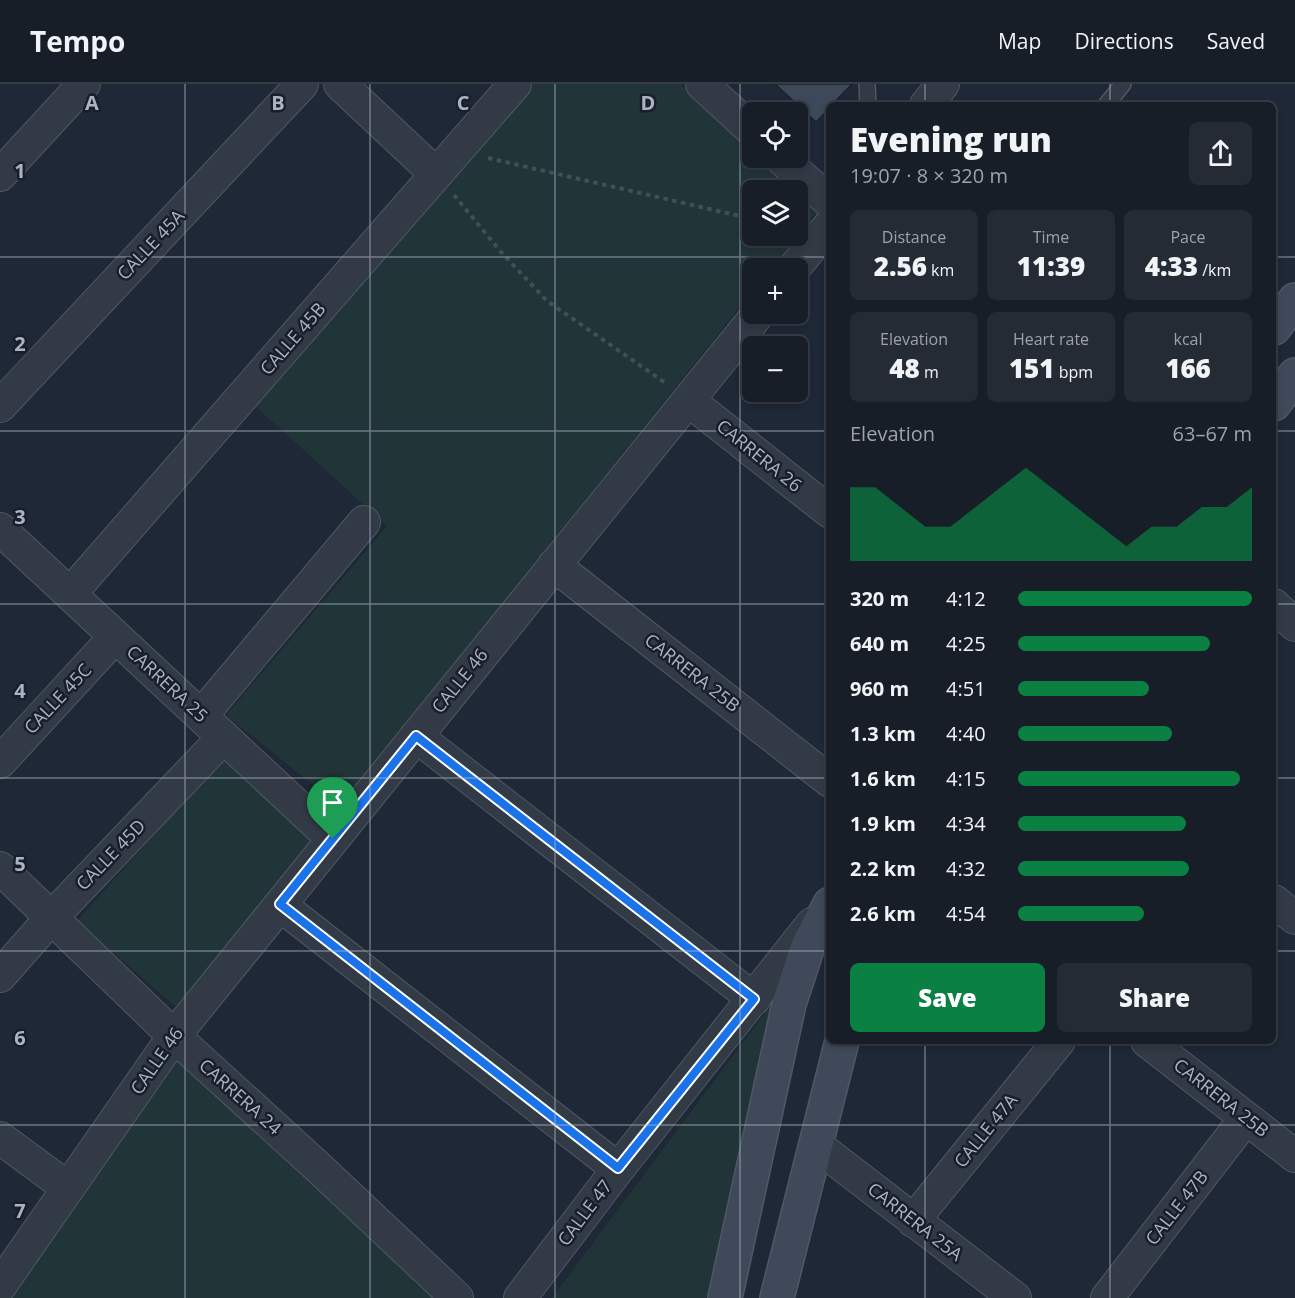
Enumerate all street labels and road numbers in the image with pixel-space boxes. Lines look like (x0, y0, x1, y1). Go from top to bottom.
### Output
street label: CALLE 45A (111, 203, 190, 285)
street label: CALLE 45B (254, 297, 330, 380)
street label: CARRERA 26 (712, 414, 807, 497)
street label: CARRERA 25B (640, 628, 745, 717)
street label: CARRERA 25 (122, 639, 213, 727)
street label: CALLE 46 (426, 643, 493, 718)
street label: CALLE 45C (20, 659, 96, 739)
street label: CALLE 45D (70, 814, 150, 895)
street label: CALLE 46 (124, 1022, 188, 1099)
street label: CARRERA 24 (194, 1053, 287, 1140)
street label: CARRERA 25B (1169, 1053, 1274, 1142)
street label: CALLE 47A (948, 1088, 1023, 1172)
street label: CALLE 47B (1140, 1165, 1213, 1250)
street label: CALLE 47 (552, 1175, 617, 1250)
street label: CARRERA 25A (863, 1177, 968, 1266)

